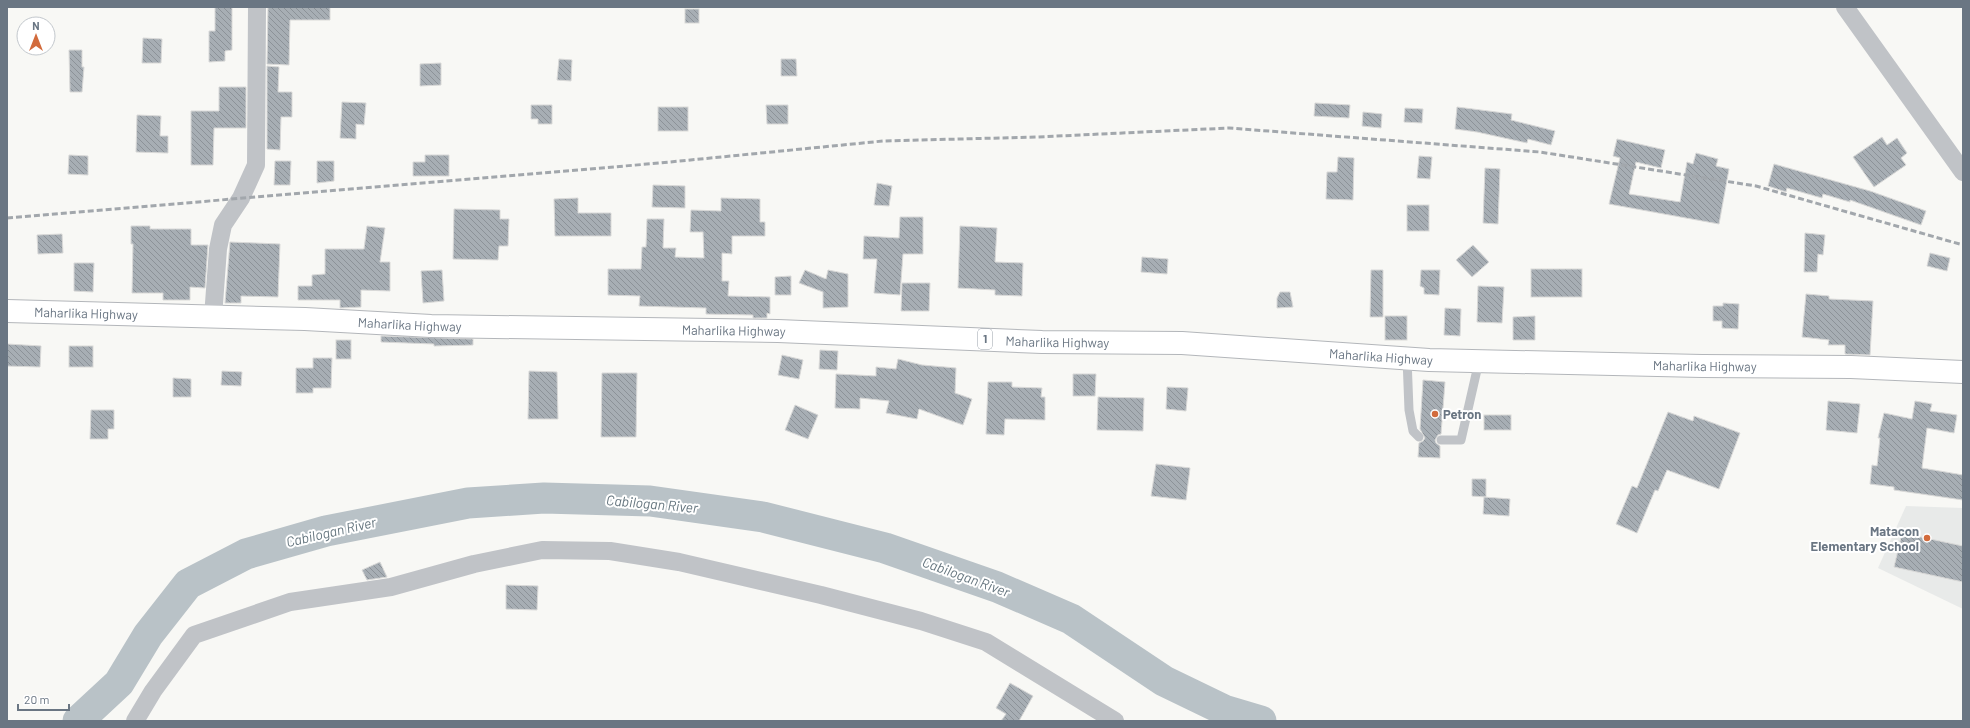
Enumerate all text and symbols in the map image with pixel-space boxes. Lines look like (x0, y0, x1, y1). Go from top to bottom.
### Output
north arrow (16, 16, 56, 56)
text: N (32, 19, 40, 32)
street label: Maharlika Highway (34, 304, 138, 323)
street label: Maharlika Highway (357, 314, 462, 334)
street label: Maharlika Highway (682, 322, 786, 339)
road number: 1 (978, 329, 992, 349)
street label: Maharlika Highway (1005, 332, 1109, 350)
street label: Maharlika Highway (1329, 345, 1433, 368)
street label: Maharlika Highway (1653, 357, 1757, 374)
place label: Petron (1443, 406, 1481, 422)
marker: Petron (1430, 409, 1440, 419)
water label: Cabilogan River (606, 491, 700, 516)
water label: Cabilogan River (284, 513, 379, 550)
place label: Matacon Elementary School (1811, 523, 1919, 554)
marker: Matacon Elementary School (1922, 533, 1932, 543)
water label: Cabilogan River (920, 553, 1013, 601)
scale bar (18, 686, 69, 712)
text: 20 m (24, 692, 50, 706)

